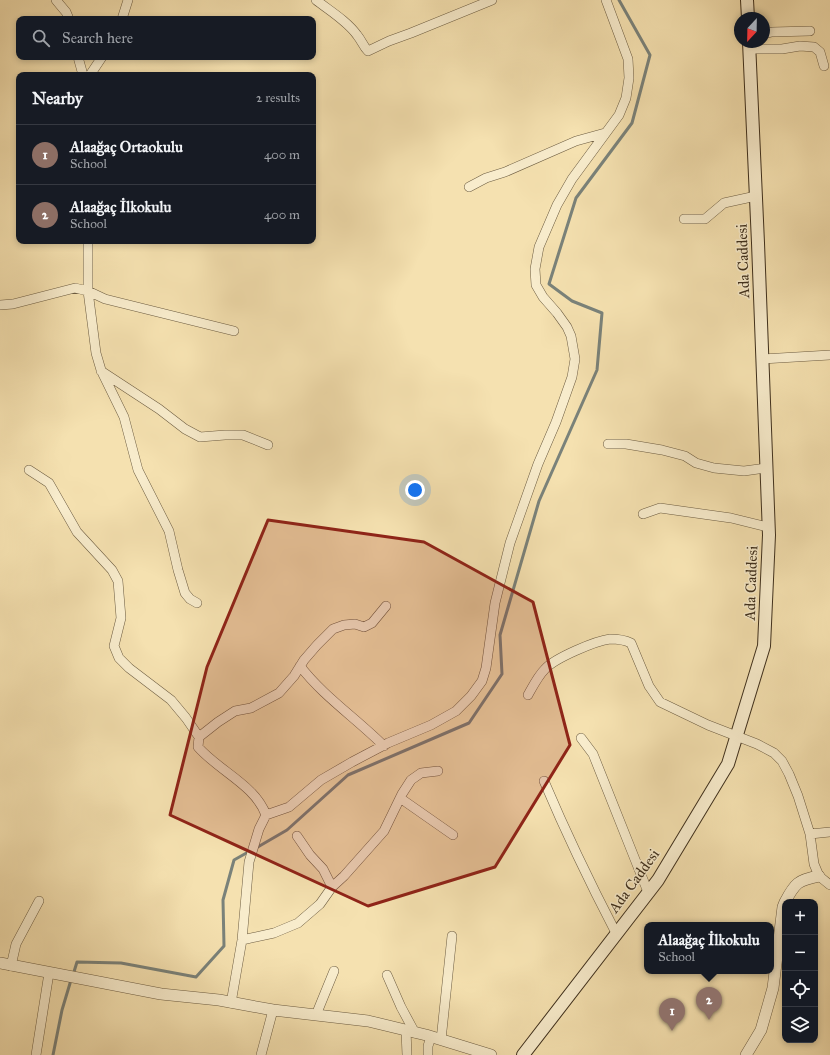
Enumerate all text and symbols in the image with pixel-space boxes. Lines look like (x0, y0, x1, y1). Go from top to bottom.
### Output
north arrow (734, 12, 770, 48)
search box (16, 16, 316, 60)
icon: search (30, 27, 52, 49)
text: Search here (62, 29, 133, 47)
text: Nearby (32, 88, 83, 109)
text: 2 results (256, 90, 300, 106)
text: Alaağaç Ortaokulu (70, 138, 183, 156)
text: 1 (42, 147, 48, 163)
text: 400 m (264, 147, 300, 163)
text: School (70, 156, 107, 172)
text: Alaağaç İlkokulu (70, 198, 172, 216)
text: 2 (42, 207, 48, 223)
text: 400 m (264, 207, 300, 223)
text: School (70, 216, 107, 232)
street label: Ada Caddesi (733, 223, 753, 300)
your location (405, 480, 425, 500)
street label: Ada Caddesi (741, 545, 761, 622)
street label: Ada Caddesi (604, 846, 663, 917)
map controls (782, 899, 818, 1043)
button: + (782, 899, 818, 935)
popup (644, 922, 774, 974)
text: Alaağaç İlkokulu (658, 931, 760, 949)
button: − (782, 935, 818, 971)
text: School (658, 949, 695, 965)
button: locate (782, 971, 818, 1007)
pin: 2 (696, 987, 722, 1020)
pin: 1 (659, 998, 685, 1031)
button: layers (782, 1007, 818, 1043)

